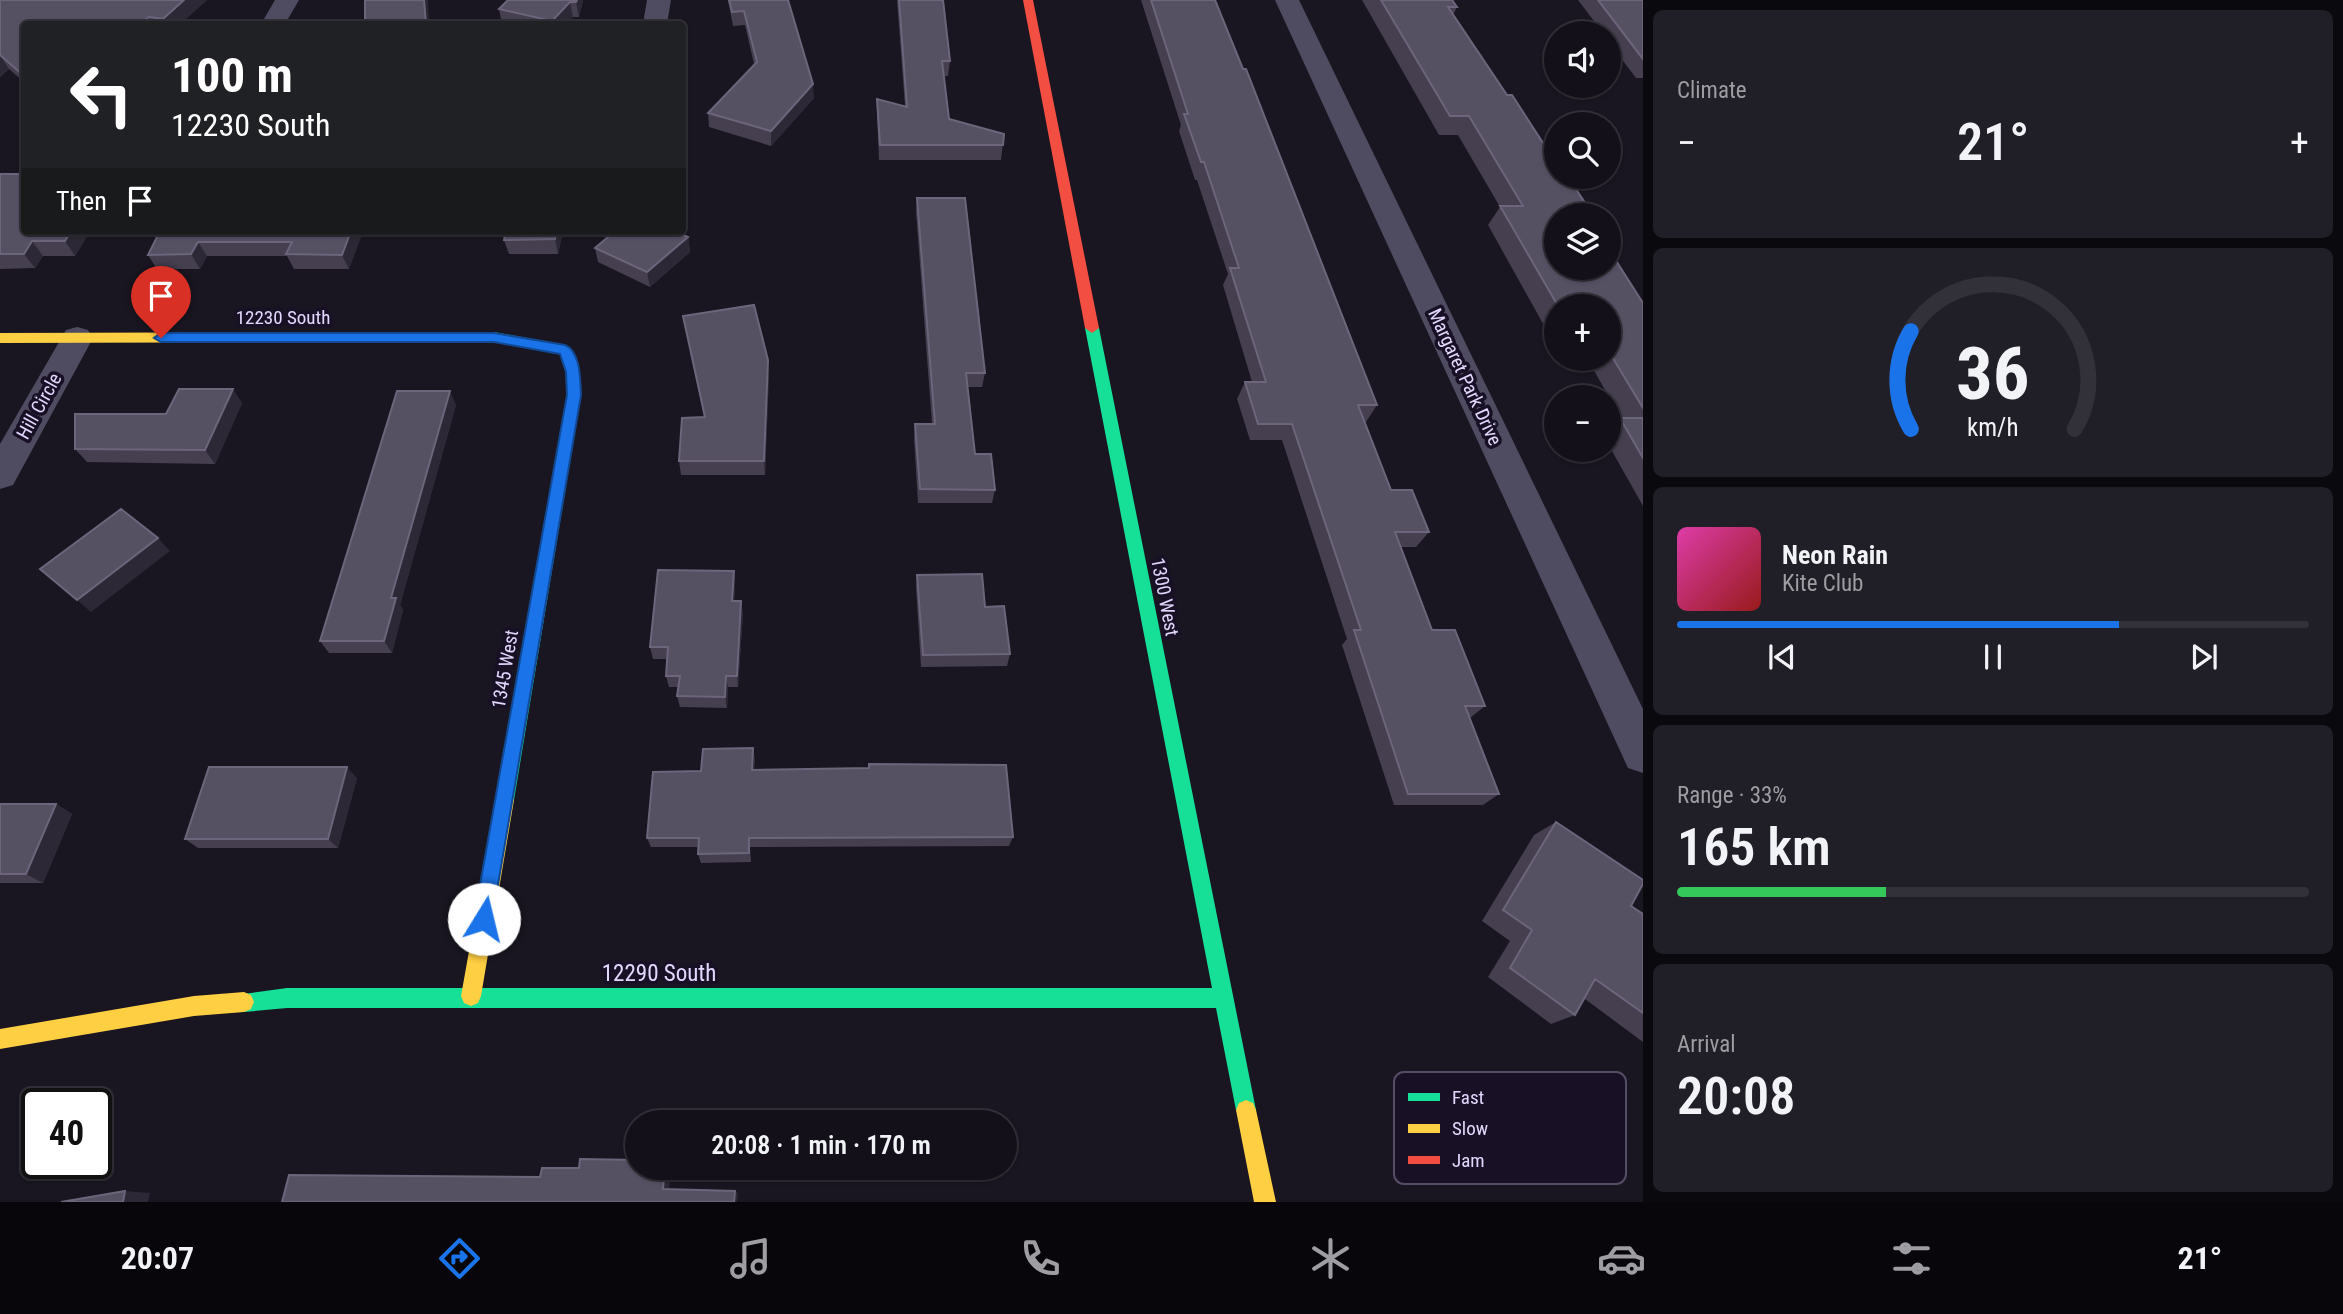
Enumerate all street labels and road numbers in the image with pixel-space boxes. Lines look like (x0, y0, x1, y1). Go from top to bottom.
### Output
street label: Margaret Park Drive (1423, 305, 1507, 449)
street label: 12230 South (236, 306, 330, 329)
street label: Hill Circle (11, 369, 67, 443)
street label: 1300 West (1146, 556, 1184, 638)
street label: 1345 West (487, 628, 523, 710)
street label: 12290 South (602, 960, 716, 987)

